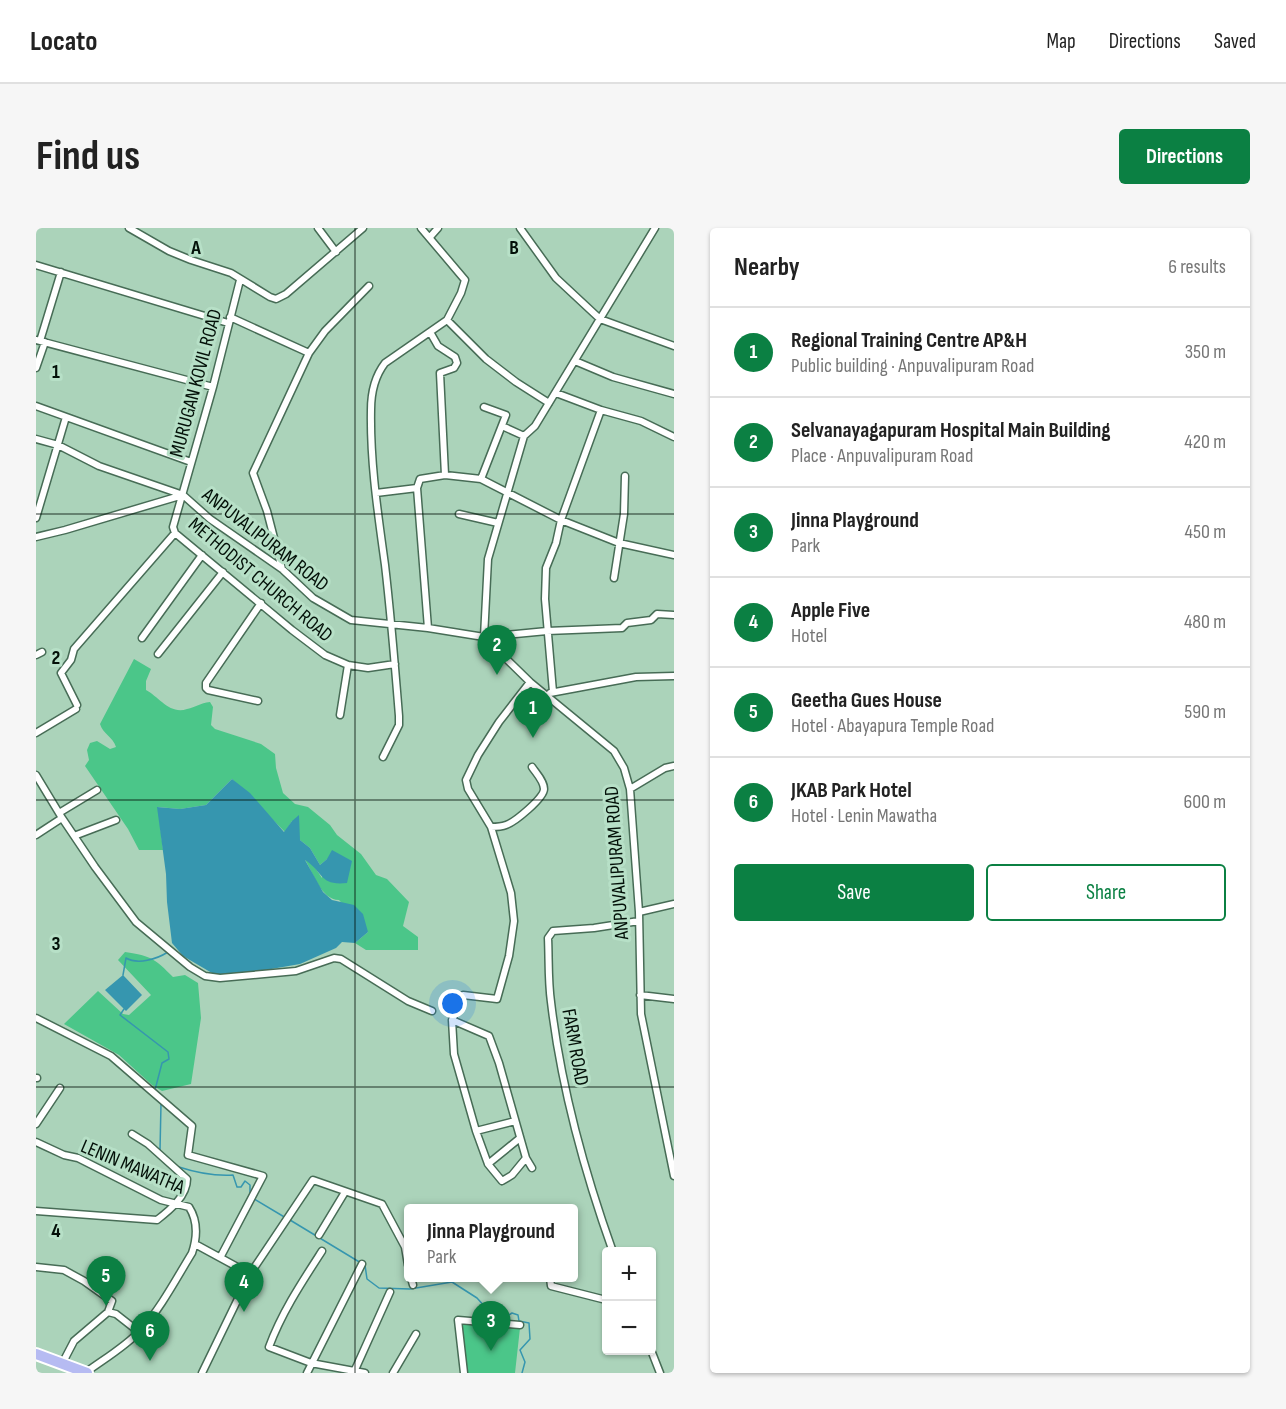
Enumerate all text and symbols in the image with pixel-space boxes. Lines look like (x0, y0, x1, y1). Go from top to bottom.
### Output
text: Locato (30, 25, 97, 58)
text: Map (1046, 29, 1076, 54)
text: Directions (1109, 29, 1181, 54)
text: Saved (1214, 29, 1256, 54)
button: Directions (1119, 129, 1250, 184)
text: Find us (36, 131, 140, 182)
text: A (190, 236, 201, 260)
text: B (509, 236, 519, 260)
text: Nearby (734, 252, 800, 283)
text: 6 results (1168, 255, 1226, 279)
street label: MURUGAN KOVIL ROAD (165, 307, 227, 460)
text: Regional Training Centre AP&H (791, 327, 1027, 354)
text: 1 (750, 340, 757, 364)
text: 350 m (1185, 340, 1226, 364)
text: Public building · Anpuvalipuram Road (791, 354, 1034, 378)
text: 1 (52, 360, 60, 384)
text: Selvanayagapuram Hospital Main Building (791, 417, 1111, 444)
text: 2 (749, 430, 758, 454)
text: 420 m (1184, 430, 1226, 454)
text: Place · Anpuvalipuram Road (791, 444, 973, 468)
street label: ANPUVALIPURAM ROAD (197, 482, 333, 597)
text: Jinna Playground (791, 507, 919, 534)
street label: METHODIST CHURCH ROAD (183, 512, 337, 647)
text: 3 (749, 520, 758, 544)
text: 450 m (1185, 520, 1226, 544)
text: Park (791, 534, 820, 558)
text: Apple Five (791, 597, 870, 624)
text: 4 (749, 610, 758, 634)
text: 480 m (1184, 610, 1226, 634)
text: Hotel (791, 624, 827, 648)
pin: 2 (478, 626, 516, 675)
text: 2 (52, 646, 60, 670)
text: Geetha Gues House (791, 687, 942, 714)
pin: 1 (514, 688, 552, 738)
text: 5 (749, 700, 758, 724)
text: 590 m (1184, 700, 1226, 724)
text: Hotel · Abayapura Temple Road (791, 714, 994, 738)
text: JKAB Park Hotel (791, 777, 912, 804)
street label: ANPUVALIPURAM ROAD (600, 785, 634, 941)
text: 6 (749, 790, 758, 814)
text: 600 m (1183, 790, 1226, 814)
text: Hotel · Lenin Mawatha (791, 804, 937, 828)
button: Save (734, 864, 974, 921)
button: Share (986, 864, 1226, 921)
text: 3 (52, 932, 61, 956)
your location (438, 989, 467, 1018)
street label: FARM ROAD (556, 1007, 594, 1087)
street label: LENIN MAWATHA (77, 1134, 189, 1200)
popup (404, 1204, 578, 1282)
text: Jinna Playground (427, 1218, 555, 1245)
text: 4 (51, 1219, 61, 1243)
text: Park (427, 1245, 456, 1269)
map controls (602, 1247, 656, 1355)
button: + (602, 1247, 656, 1301)
pin: 5 (86, 1256, 126, 1306)
pin: 4 (224, 1262, 264, 1312)
button: − (602, 1301, 656, 1355)
pin: 3 (472, 1302, 510, 1351)
pin: 6 (130, 1312, 170, 1361)

